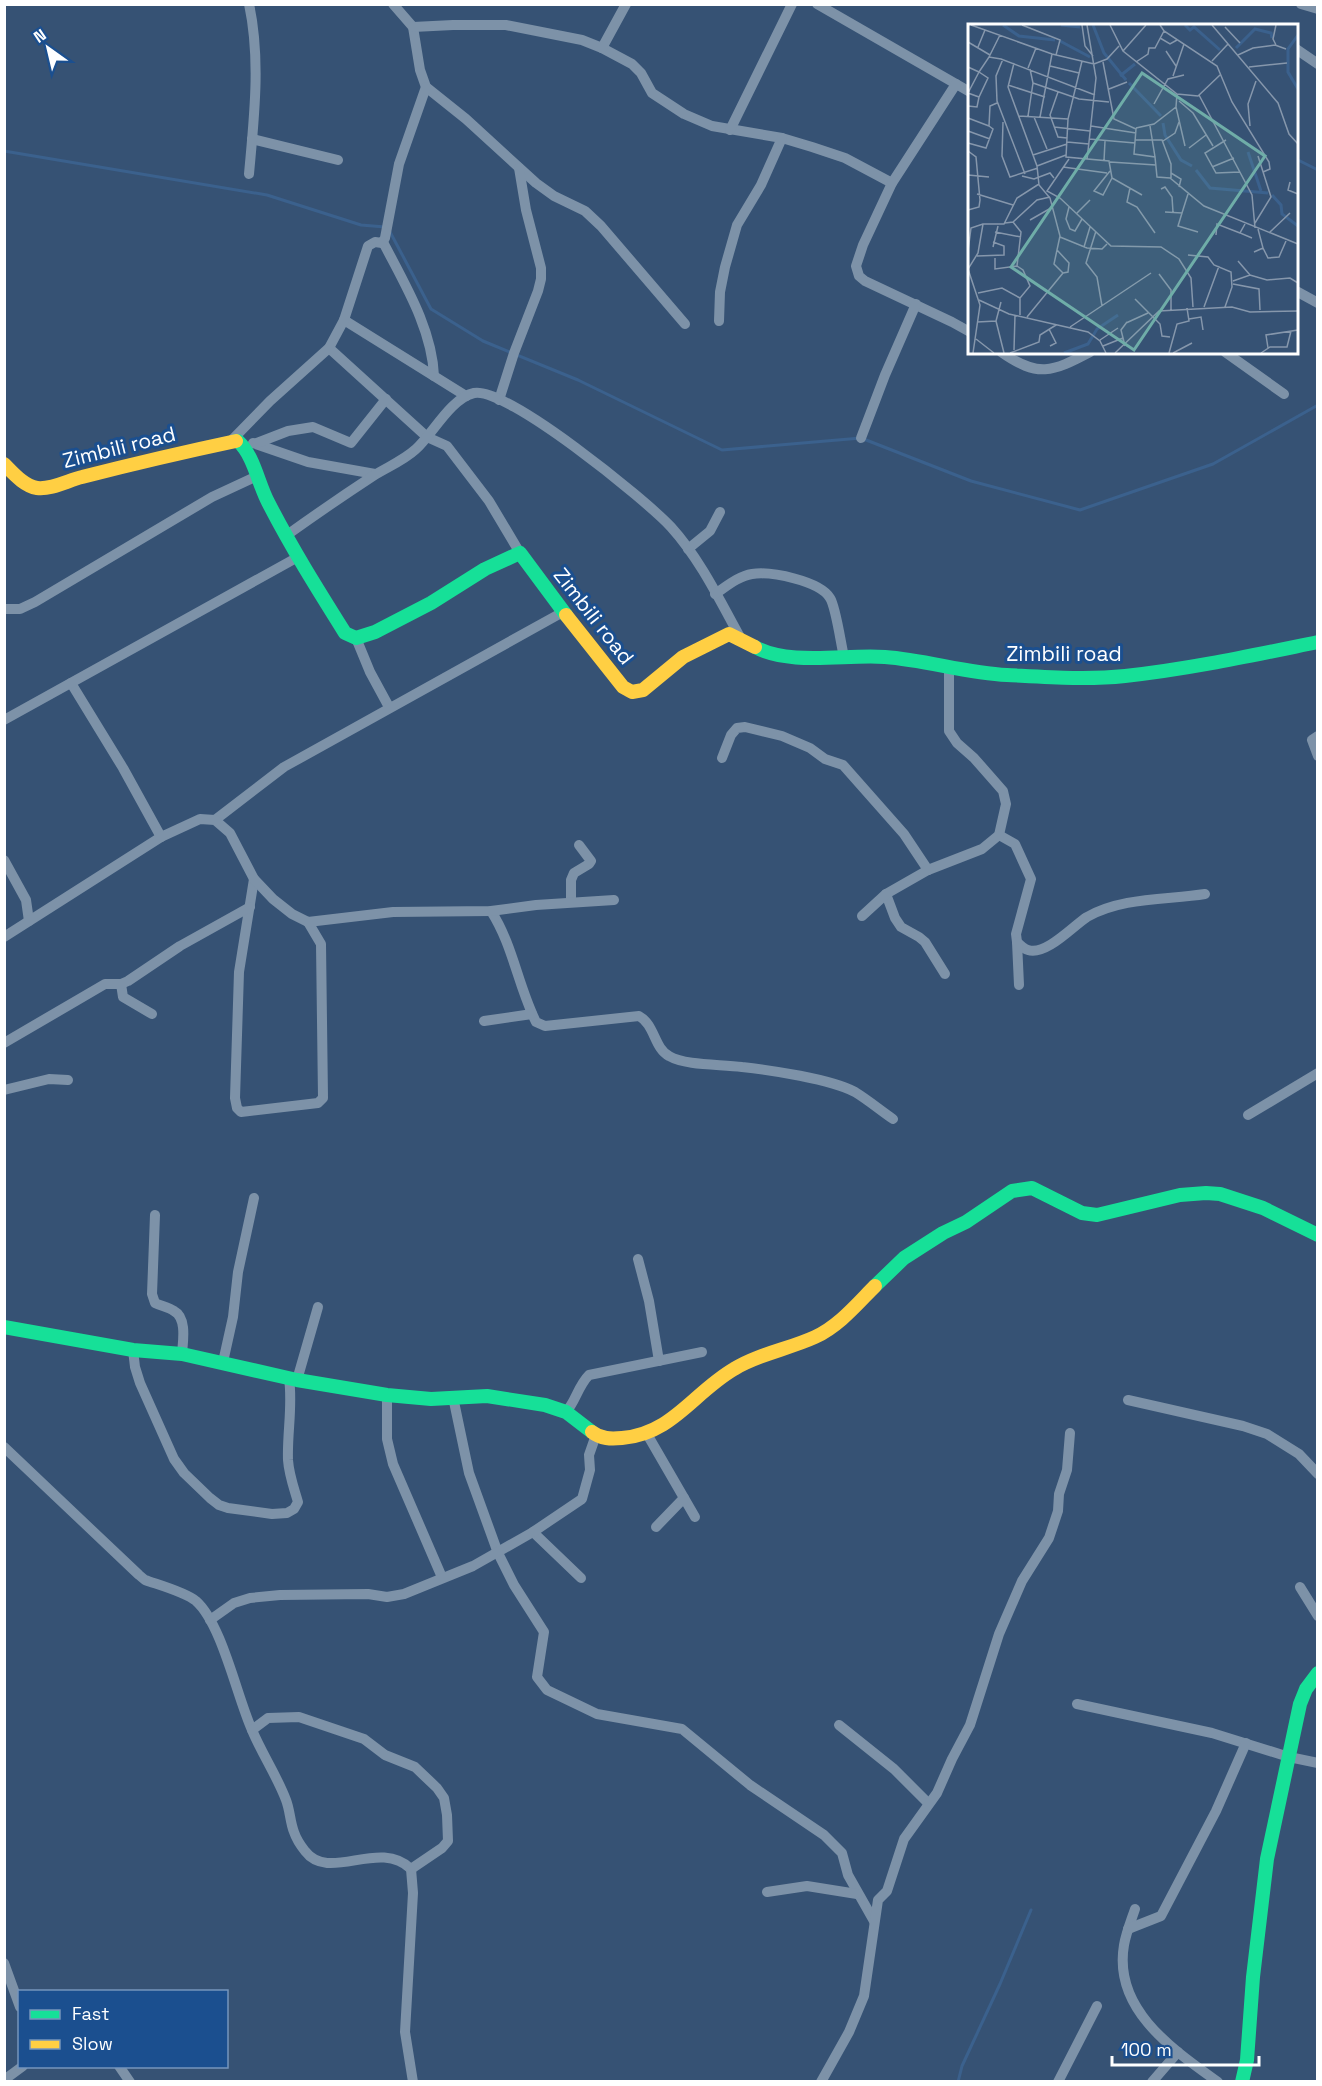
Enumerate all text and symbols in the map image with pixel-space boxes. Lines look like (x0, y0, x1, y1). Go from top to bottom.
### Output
north arrow (18, 18, 78, 78)
text: N (30, 24, 50, 48)
inset map (968, 24, 1298, 354)
street label: Zimbili road (60, 420, 178, 474)
street label: Zimbili road (548, 562, 640, 670)
street label: Zimbili road (1006, 640, 1122, 667)
legend (18, 1990, 228, 2068)
text: Fast (72, 2002, 109, 2025)
scale bar (1112, 2029, 1259, 2067)
text: Slow (72, 2032, 113, 2055)
text: 100 m (1121, 2038, 1172, 2061)

